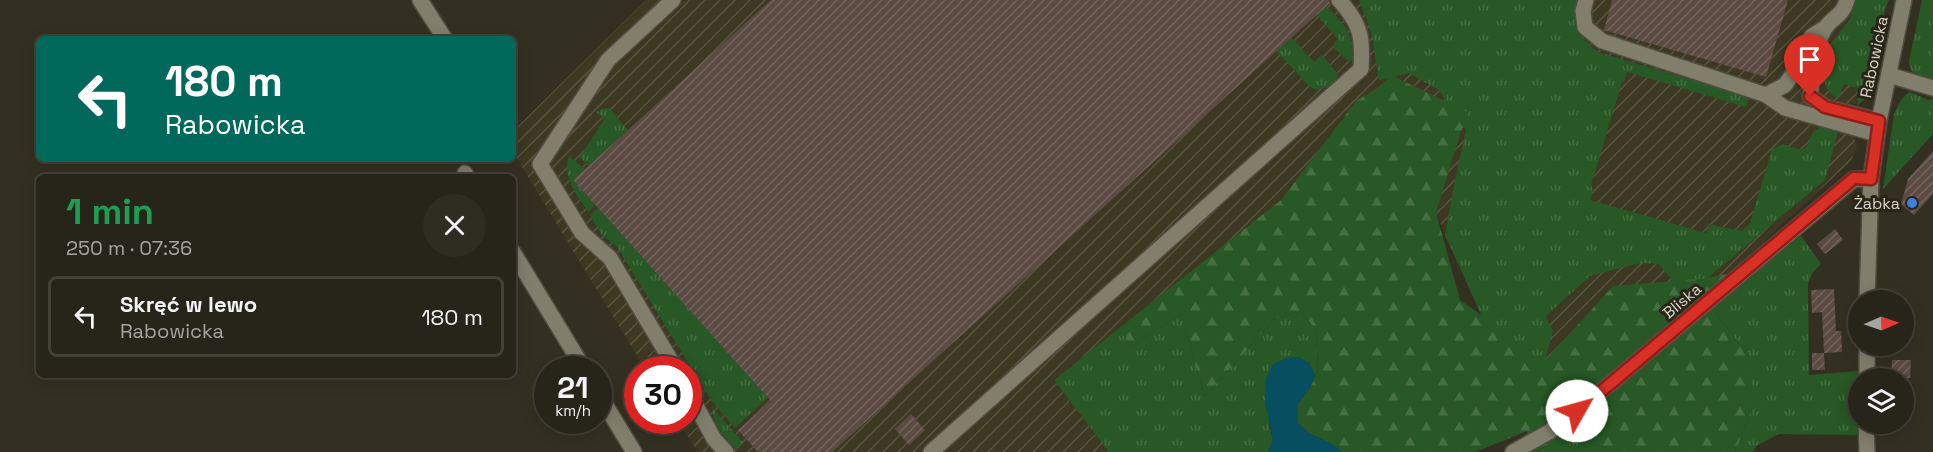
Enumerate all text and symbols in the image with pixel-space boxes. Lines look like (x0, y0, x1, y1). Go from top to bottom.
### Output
street label: Rabowicka (1855, 14, 1893, 100)
pin (1784, 34, 1835, 96)
icon: arrive (1793, 43, 1826, 76)
text: 180 m (165, 55, 283, 108)
icon: left (66, 60, 144, 138)
text: Rabowicka (165, 107, 306, 142)
text: 1 min (66, 189, 154, 235)
place label: Żabka (1854, 193, 1900, 214)
button: close (423, 194, 486, 257)
marker: Żabka (1905, 196, 1919, 210)
text: 250 m · 07:36 (66, 235, 192, 261)
street label: Bliska (1658, 279, 1706, 323)
text: Skręć w lewo (120, 290, 257, 318)
north arrow (1848, 290, 1914, 356)
map controls (1848, 290, 1914, 434)
icon: left (69, 300, 102, 333)
text: 180 m (421, 303, 483, 331)
text: Rabowicka (120, 318, 224, 344)
speed limit sign: 30 (624, 356, 702, 434)
text: 21 (557, 368, 589, 407)
button: layers (1848, 368, 1914, 434)
position arrow (1545, 379, 1609, 443)
text: km/h (555, 401, 591, 420)

